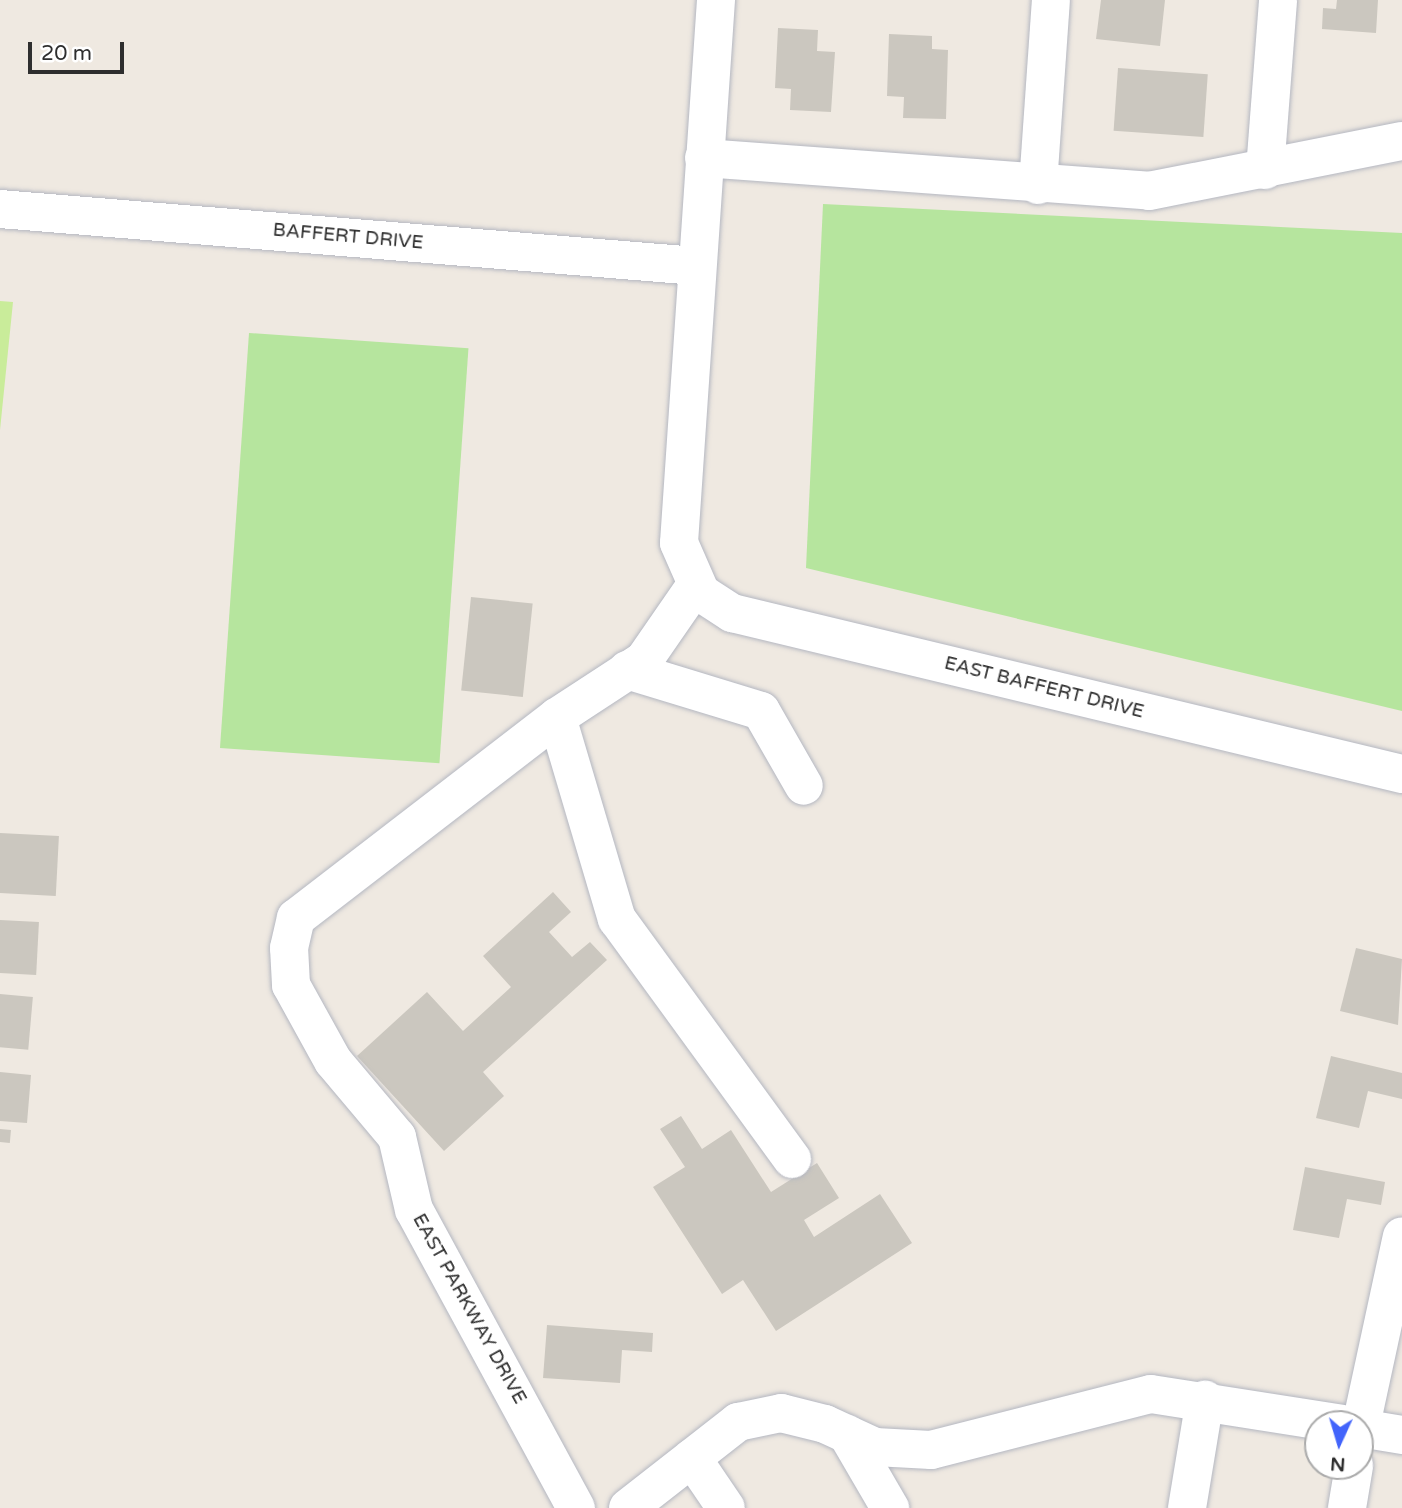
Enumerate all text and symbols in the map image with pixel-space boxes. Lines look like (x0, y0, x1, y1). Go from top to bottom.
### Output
scale bar (32, 28, 128, 72)
text: 20 m (41, 41, 92, 66)
street label: BAFFERT DRIVE (272, 219, 424, 255)
street label: EAST BAFFERT DRIVE (942, 652, 1146, 724)
street label: EAST PARKWAY DRIVE (407, 1210, 531, 1408)
north arrow (1304, 1410, 1374, 1480)
text: N (1329, 1452, 1346, 1475)

